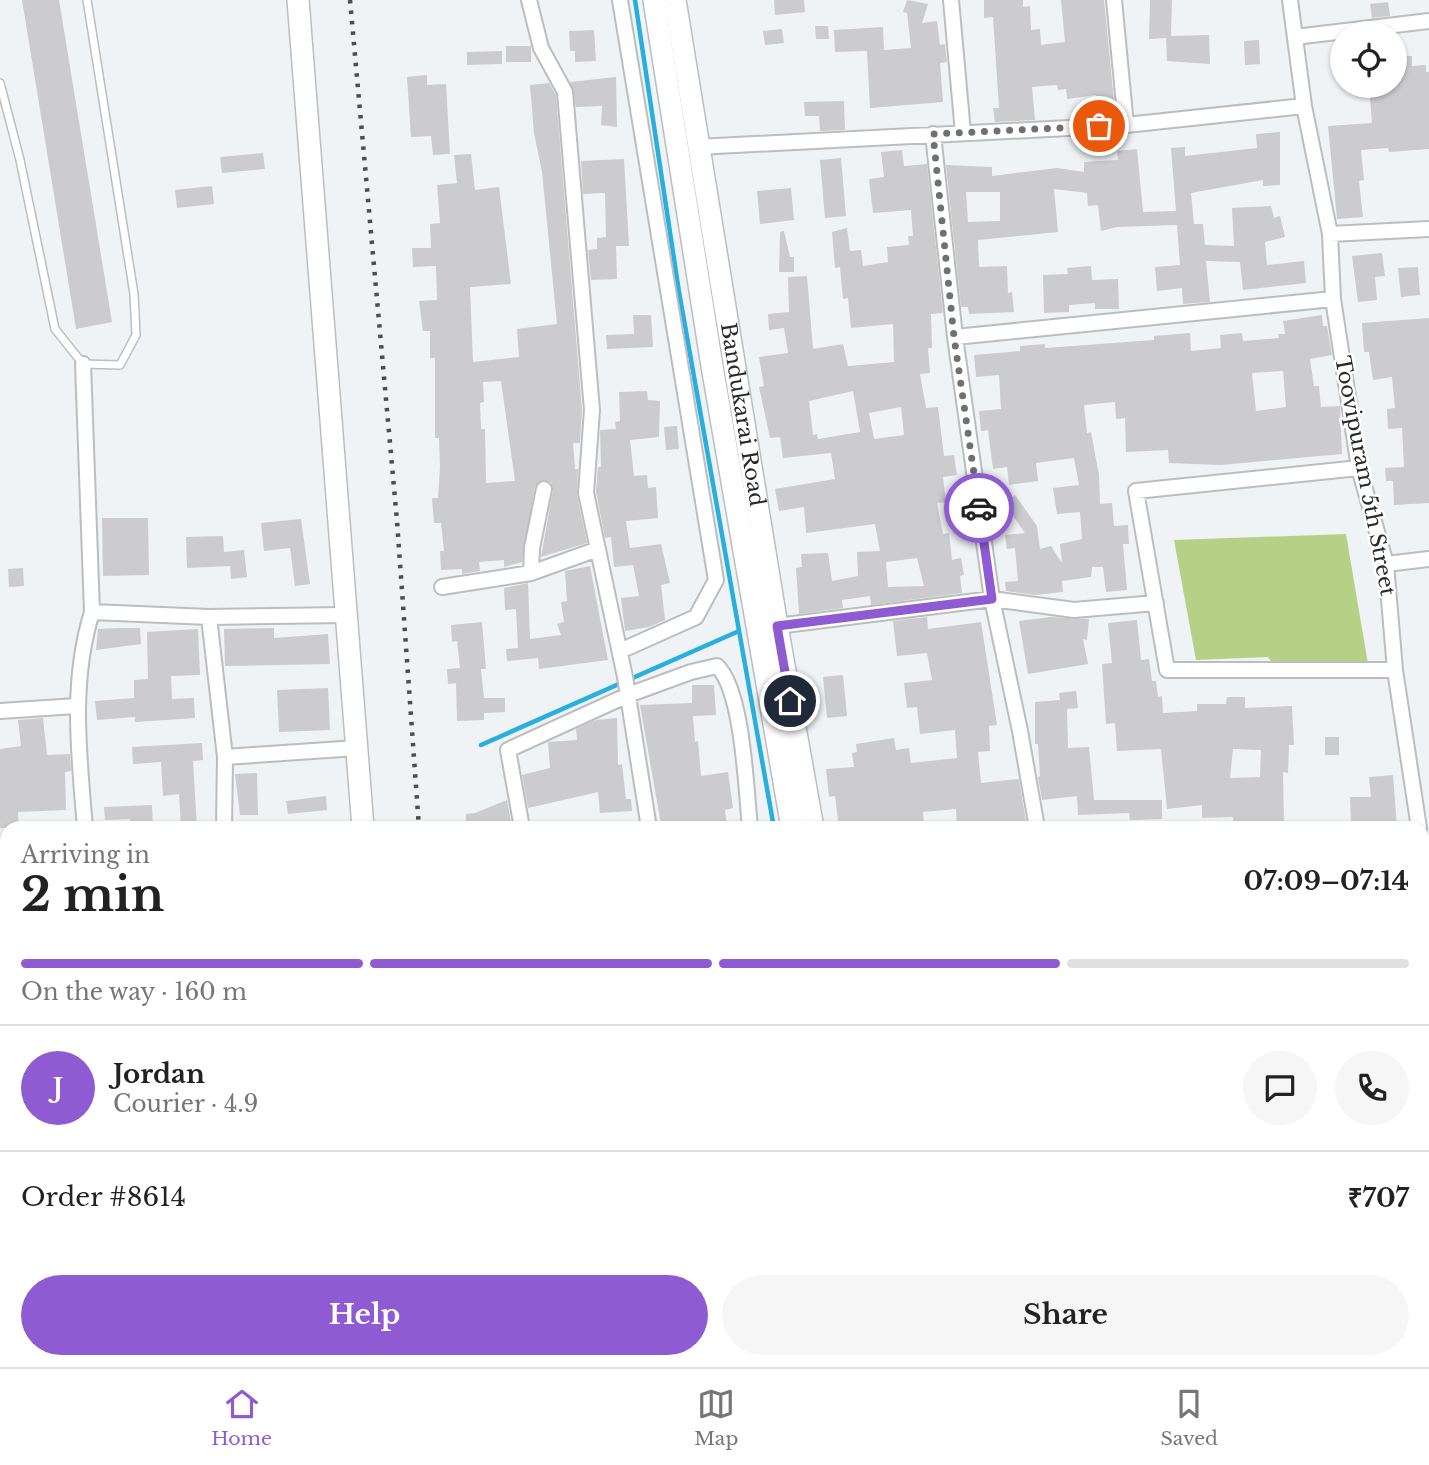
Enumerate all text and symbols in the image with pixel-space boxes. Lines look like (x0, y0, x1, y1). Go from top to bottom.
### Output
map controls (1330, 21, 1407, 98)
button: locate (1330, 21, 1407, 98)
pin (1069, 96, 1129, 156)
icon: bag (1080, 107, 1118, 145)
street label: Bandukarai Road (715, 321, 770, 508)
street label: Toovipuram 5th Street (1329, 354, 1401, 598)
courier (944, 473, 1014, 543)
icon: car (960, 489, 998, 527)
pin (760, 671, 820, 731)
icon: home (771, 682, 809, 720)
text: Arriving in (21, 841, 150, 869)
text: 07:09–07:14 (1243, 865, 1409, 897)
text: 2 min (21, 866, 164, 923)
text: On the way · 160 m (21, 978, 247, 1006)
button: chat (1243, 1051, 1317, 1125)
button: phone (1335, 1051, 1409, 1125)
text: Jordan (113, 1058, 205, 1090)
text: J (53, 1072, 63, 1104)
text: Courier · 4.9 (113, 1090, 258, 1118)
text: Order #8614 (21, 1181, 186, 1213)
text: ₹707 (1348, 1182, 1409, 1214)
button: Help (21, 1275, 708, 1355)
button: Share (722, 1275, 1409, 1355)
tab: Home (211, 1385, 272, 1450)
tab: Map (694, 1385, 738, 1450)
tab: Saved (1161, 1385, 1218, 1450)

